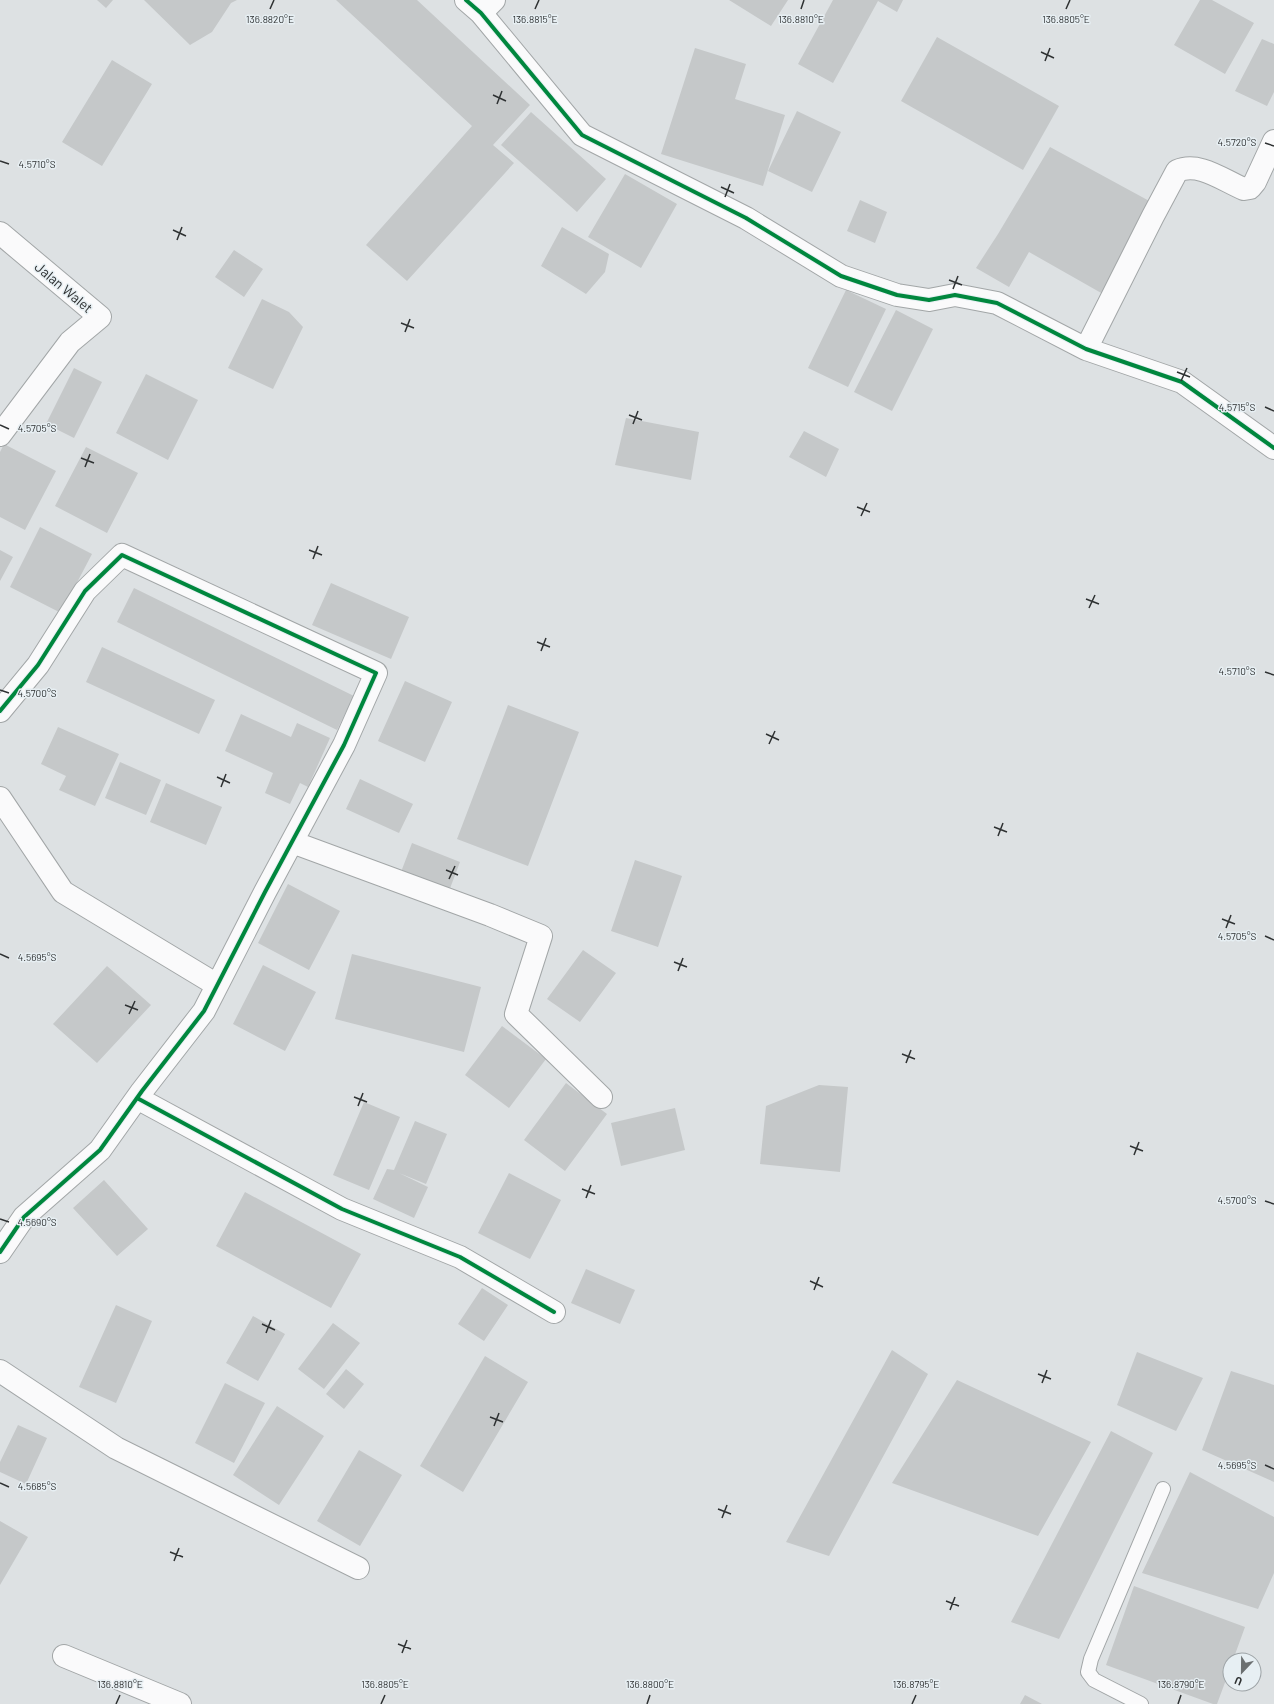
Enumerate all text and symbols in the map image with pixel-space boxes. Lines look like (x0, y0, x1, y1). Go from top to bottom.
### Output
text: 136.8820°E (246, 13, 294, 25)
text: 136.8815°E (512, 13, 558, 25)
text: 136.8810°E (778, 13, 824, 25)
text: 136.8805°E (1042, 13, 1090, 25)
text: 4.5720°S (1218, 136, 1257, 148)
text: 4.5710°S (19, 158, 56, 170)
street label: Jalan Walet (32, 258, 96, 316)
text: 4.5715°S (1219, 401, 1255, 413)
text: 4.5705°S (18, 422, 56, 434)
text: 4.5710°S (1219, 665, 1256, 677)
text: 4.5700°S (17, 687, 57, 699)
text: 4.5705°S (1218, 930, 1256, 942)
text: 4.5695°S (18, 951, 56, 963)
text: 4.5700°S (1217, 1194, 1257, 1206)
text: 4.5690°S (17, 1216, 57, 1228)
text: 4.5695°S (1218, 1459, 1256, 1471)
text: 4.5685°S (18, 1480, 56, 1492)
north arrow (1222, 1652, 1262, 1692)
text: U (1232, 1674, 1244, 1689)
text: 136.8810°E (97, 1678, 143, 1690)
text: 136.8805°E (361, 1678, 409, 1690)
text: 136.8800°E (626, 1678, 674, 1690)
text: 136.8795°E (893, 1678, 939, 1690)
text: 136.8790°E (1157, 1678, 1205, 1690)

